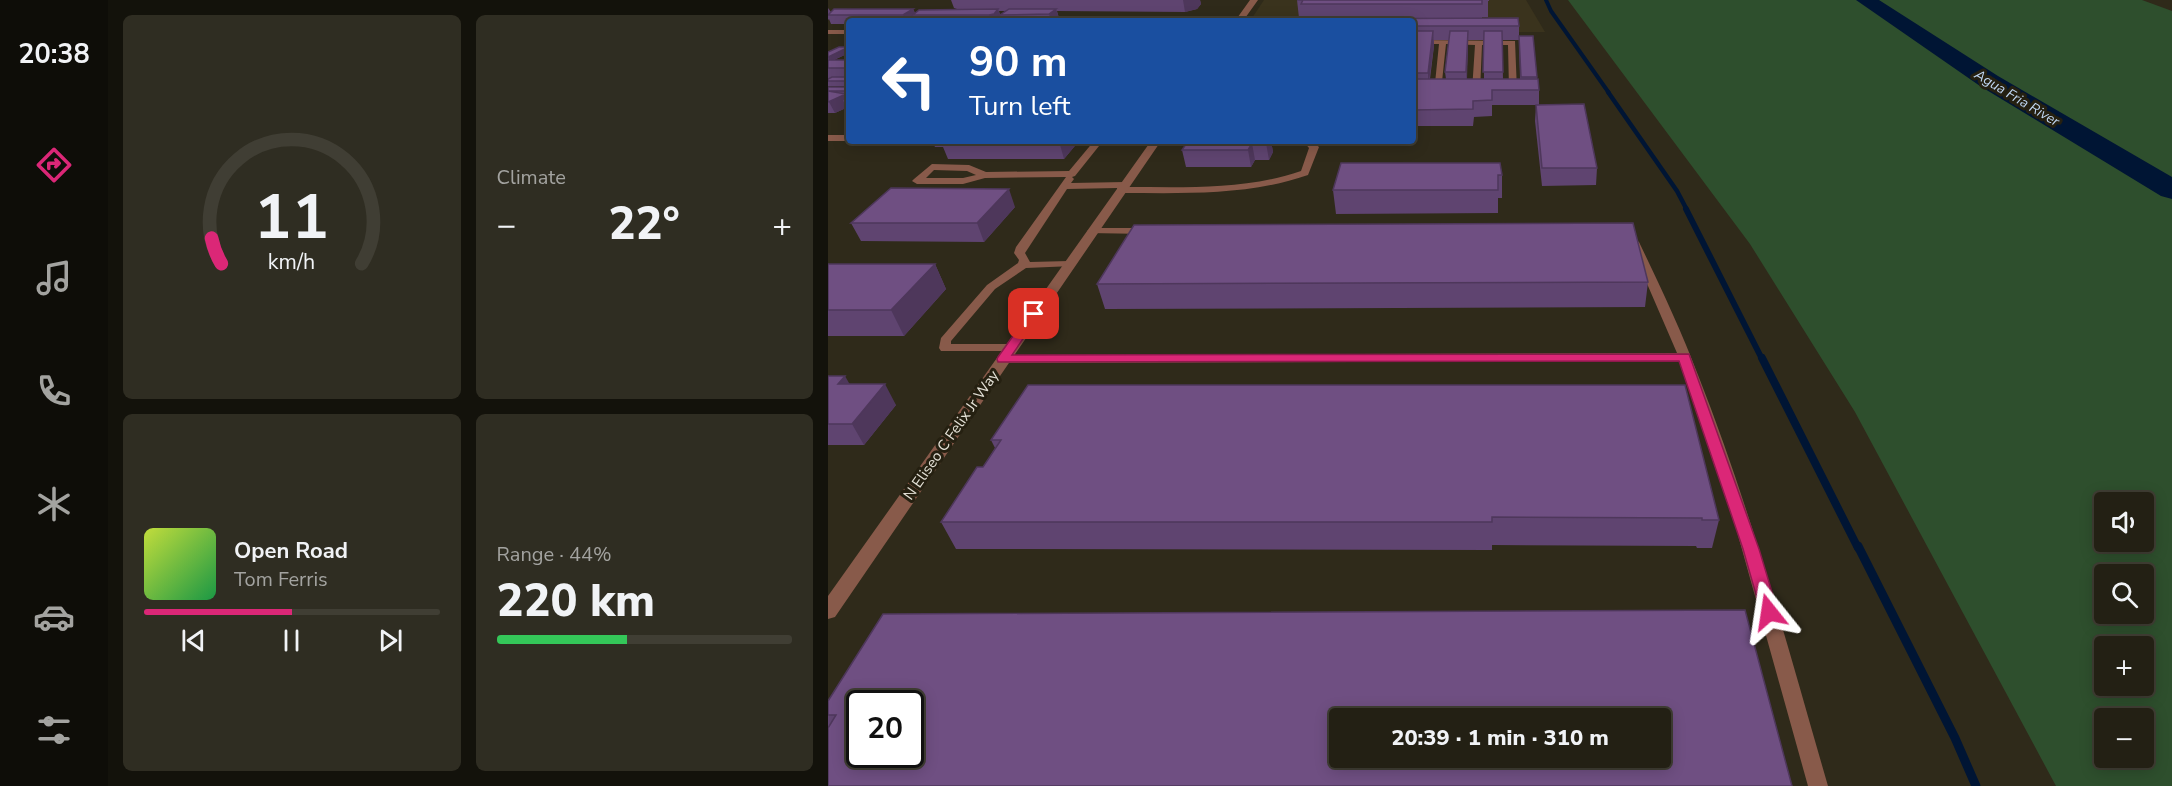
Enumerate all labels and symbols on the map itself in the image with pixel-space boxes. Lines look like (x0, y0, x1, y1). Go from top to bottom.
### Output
water label: Agua Fria River (1970, 65, 2064, 131)
pin (1008, 288, 1059, 339)
street label: N Eliseo C Felix Jr Way (899, 366, 1003, 504)
position arrow (1737, 580, 1801, 644)
speed limit sign: 20 (846, 690, 924, 768)

